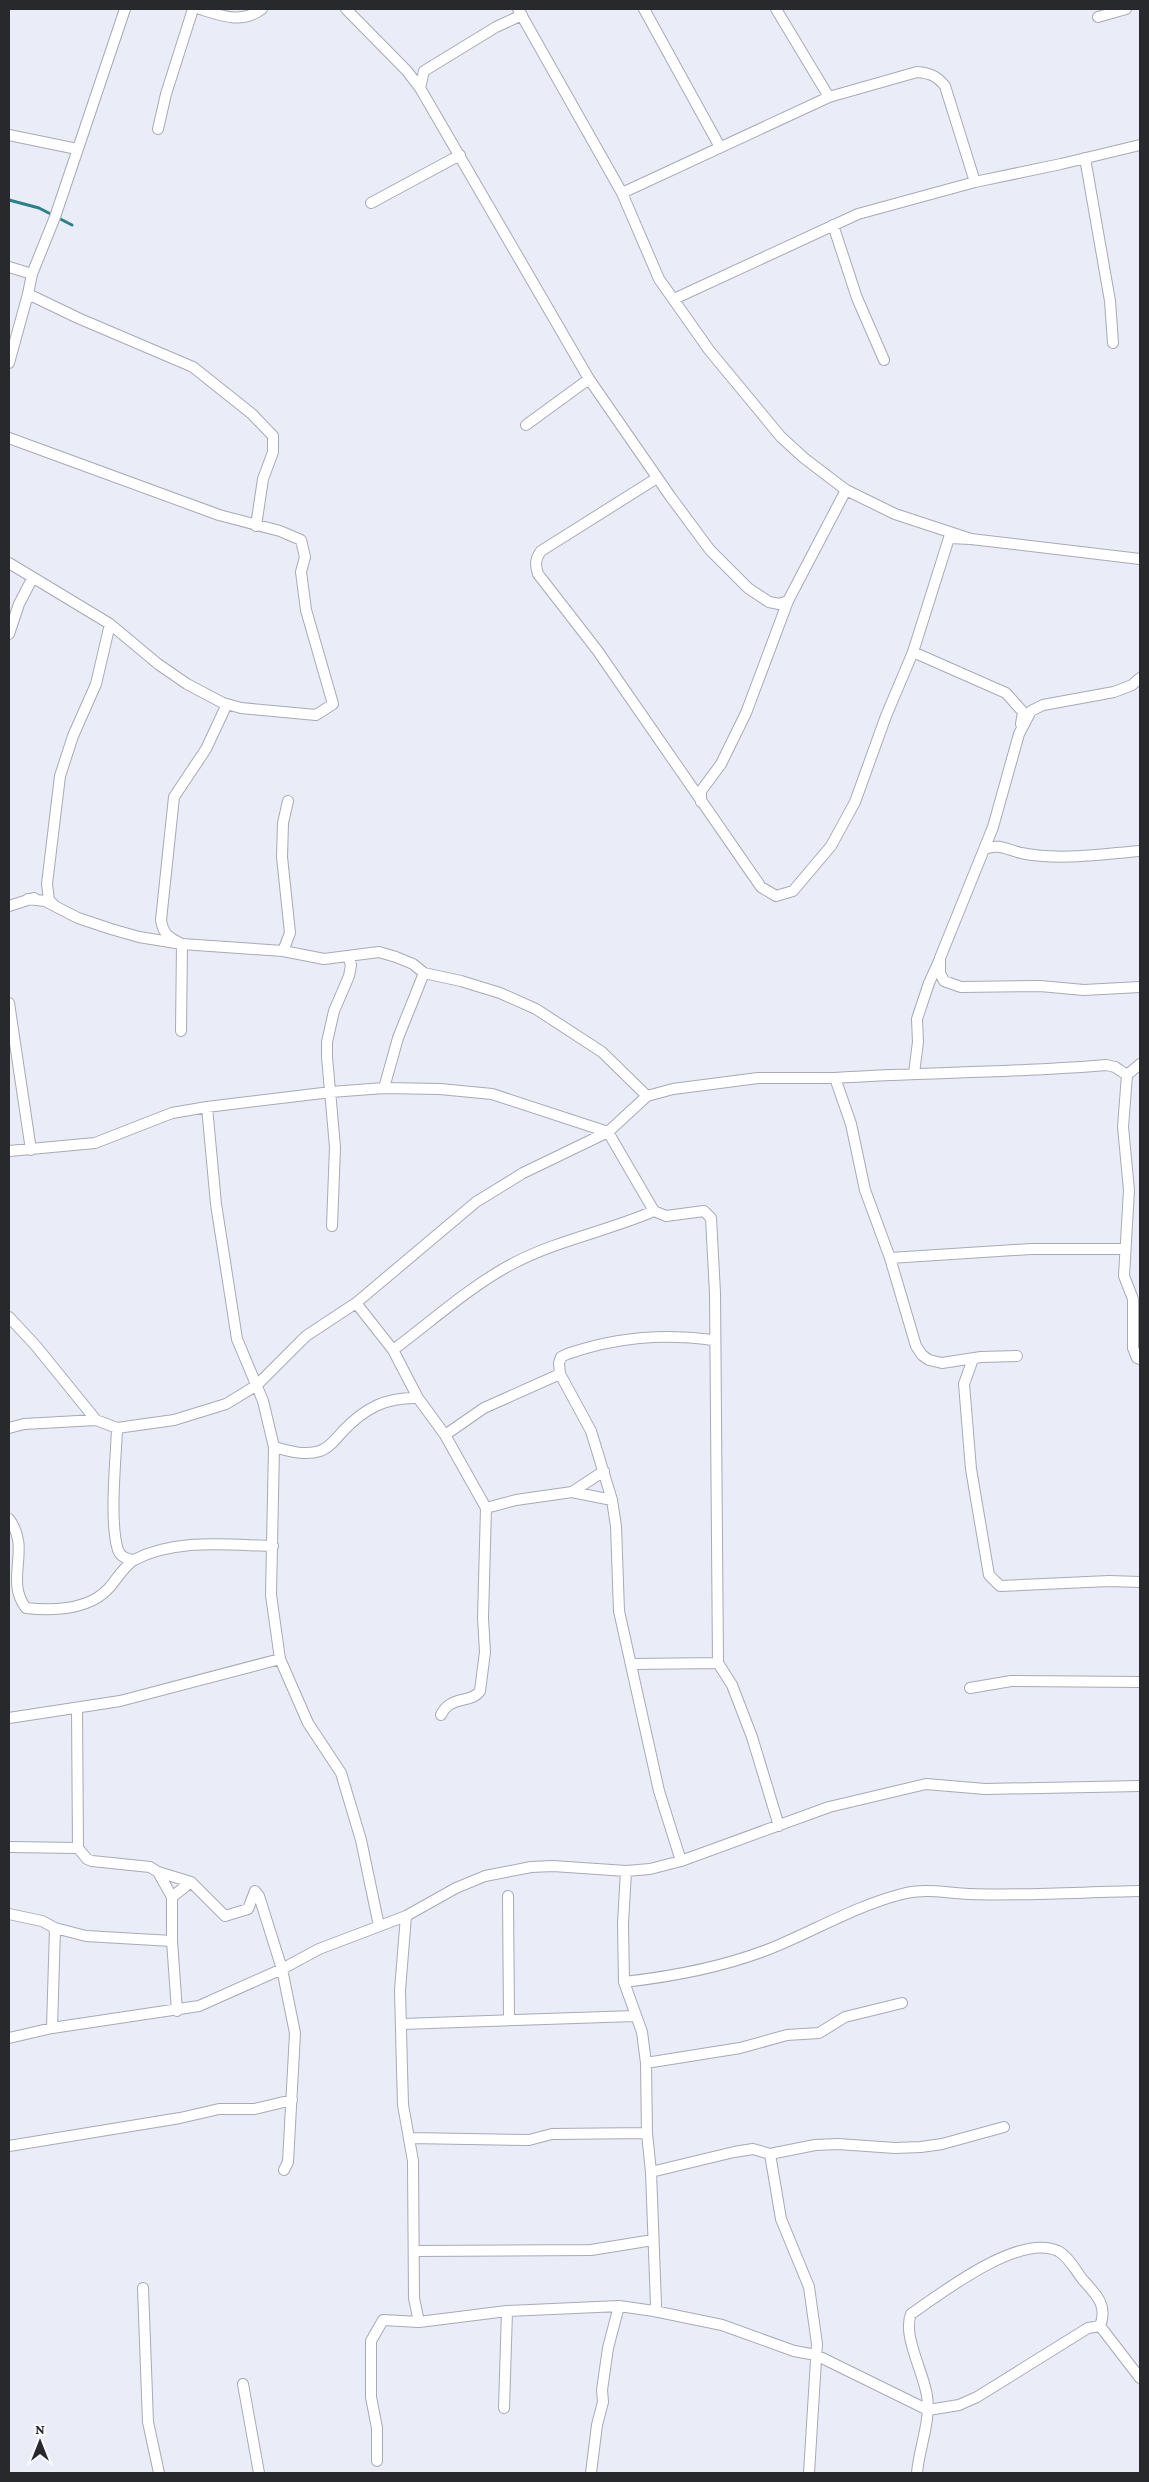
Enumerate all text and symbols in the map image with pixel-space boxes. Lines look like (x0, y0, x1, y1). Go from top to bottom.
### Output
north arrow (15, 2417, 65, 2467)
text: N (35, 2421, 45, 2437)

